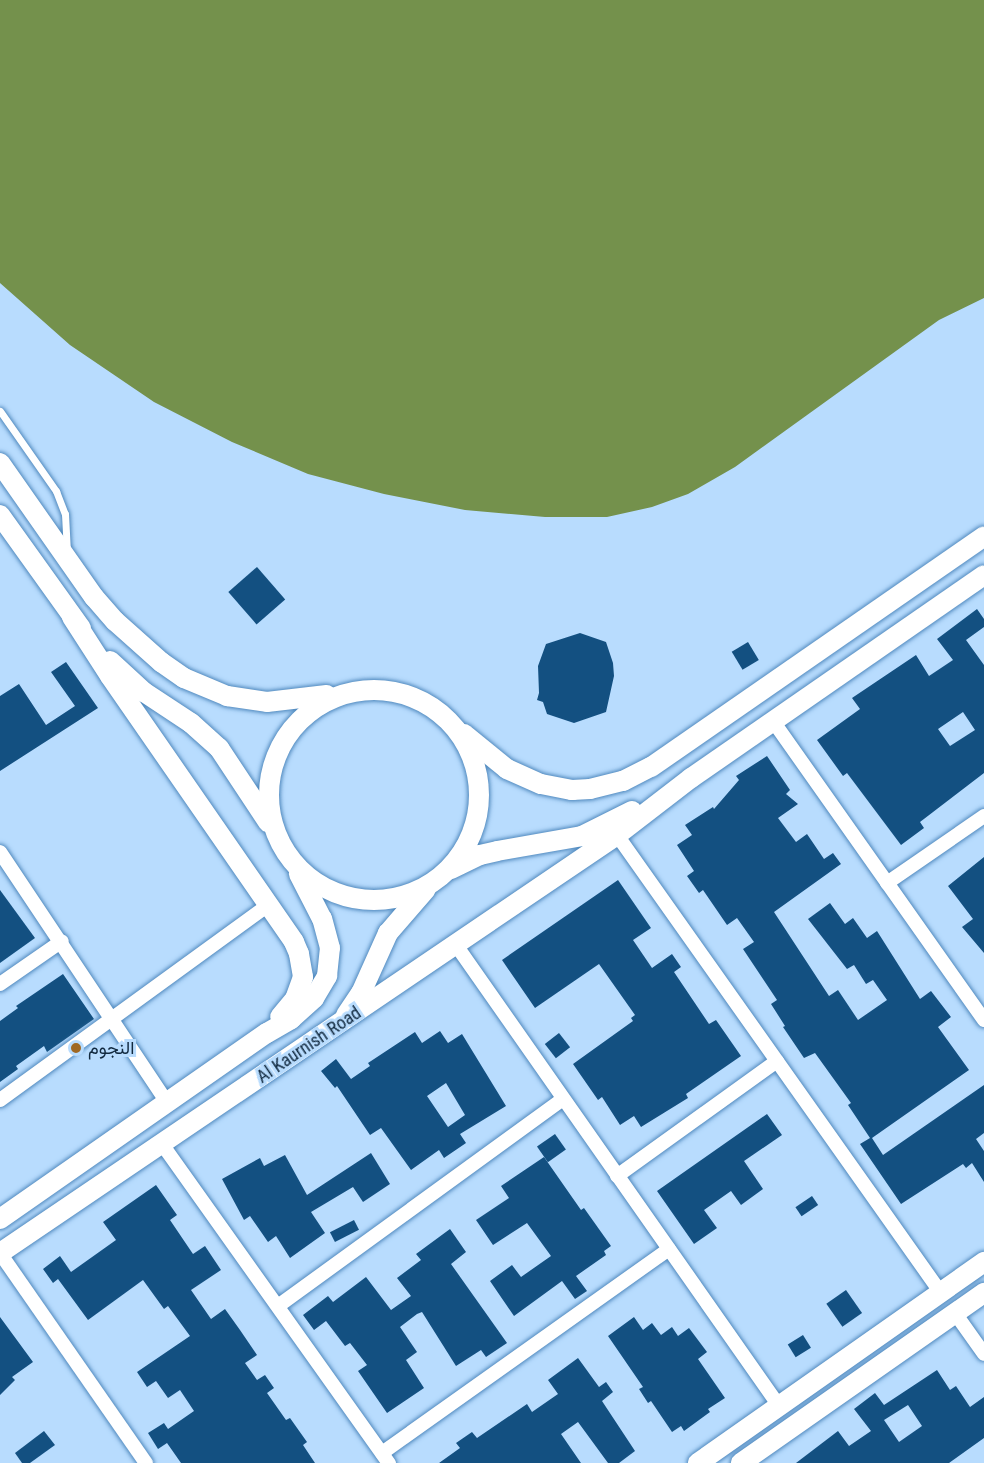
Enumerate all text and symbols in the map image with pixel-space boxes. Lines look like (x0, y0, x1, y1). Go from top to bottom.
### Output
street label: Al Kaurnish Road (253, 1002, 365, 1088)
place label: النجوم (88, 1037, 134, 1059)
marker: النجوم (69, 1041, 83, 1055)

